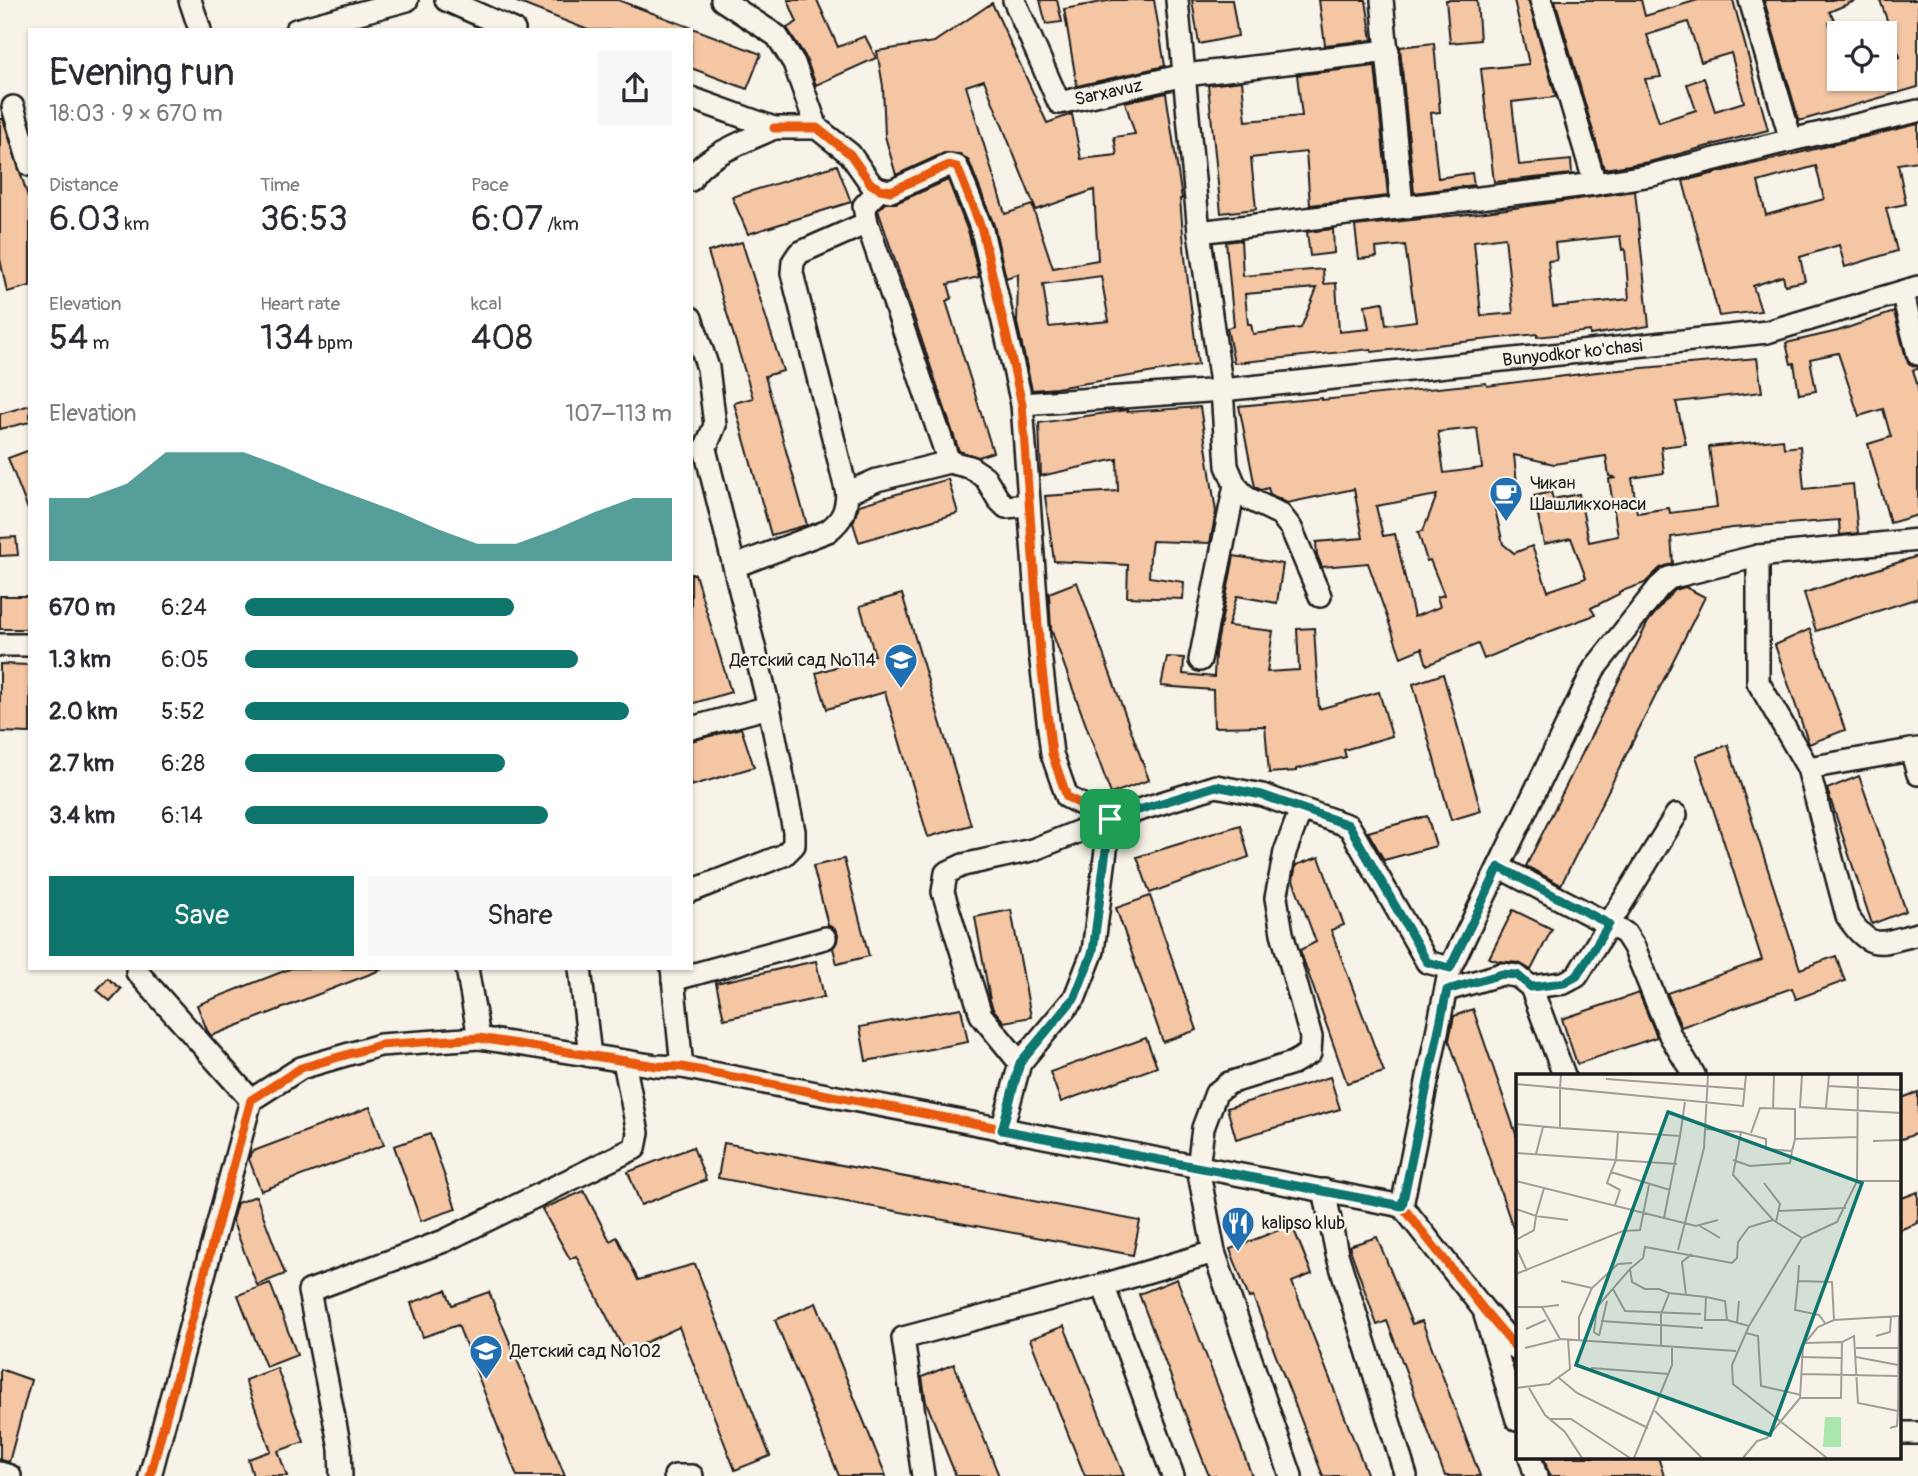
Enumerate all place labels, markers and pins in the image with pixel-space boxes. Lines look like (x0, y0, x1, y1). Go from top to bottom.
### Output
place label: Чикан Шашликхонаси (1530, 472, 1646, 516)
cafe icon: Чикан Шашликхонаси (1487, 474, 1525, 523)
school or university icon: Детский сад №114 (882, 641, 920, 690)
place label: Детский сад №114 (729, 649, 877, 672)
pin (1080, 789, 1140, 849)
restaurant icon: kalipso klub (1219, 1204, 1257, 1253)
place label: kalipso klub (1262, 1212, 1345, 1235)
school or university icon: Детский сад №102 (467, 1332, 505, 1381)
place label: Детский сад №102 (509, 1340, 661, 1363)

